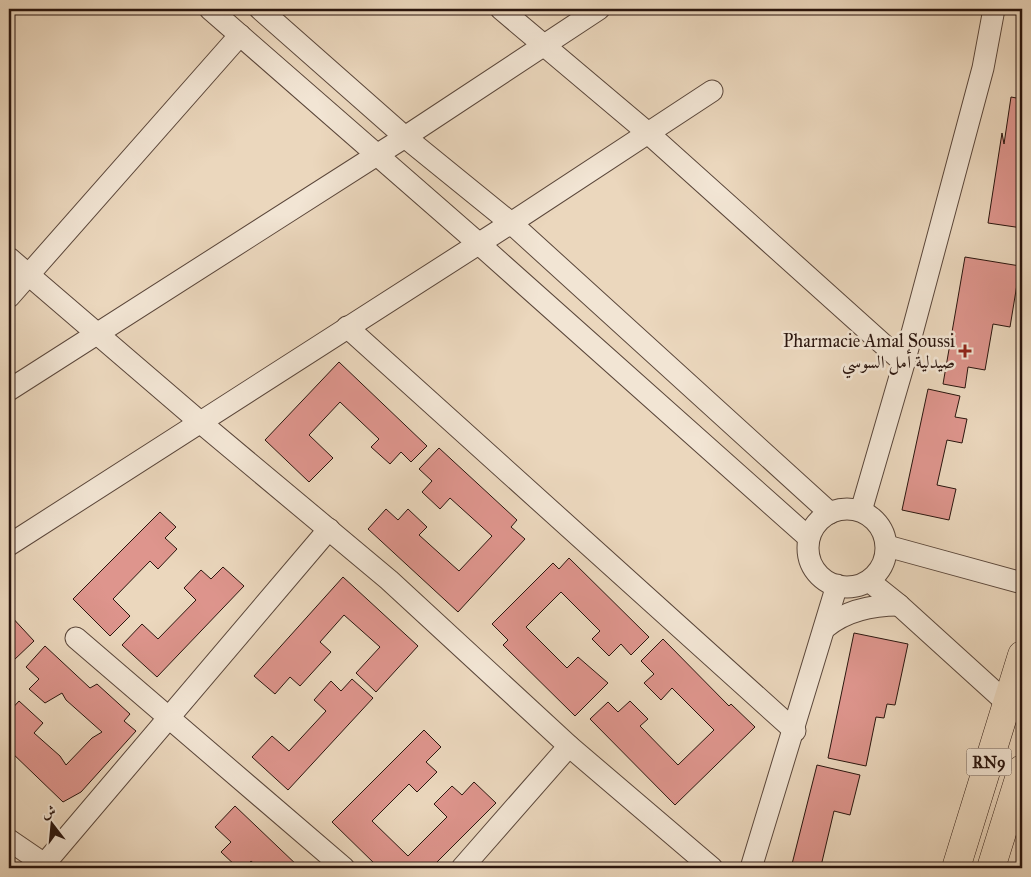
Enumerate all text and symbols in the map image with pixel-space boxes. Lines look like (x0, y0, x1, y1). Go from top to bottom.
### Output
place label: Pharmacie Amal Soussi صيدلية أمل السوسي (783, 330, 955, 379)
marker: Pharmacie Amal Soussi صيدلية أمل السوسي (959, 345, 971, 357)
road number: RN9 (966, 749, 1012, 776)
north arrow (28, 800, 78, 850)
text: ش (40, 802, 58, 822)

